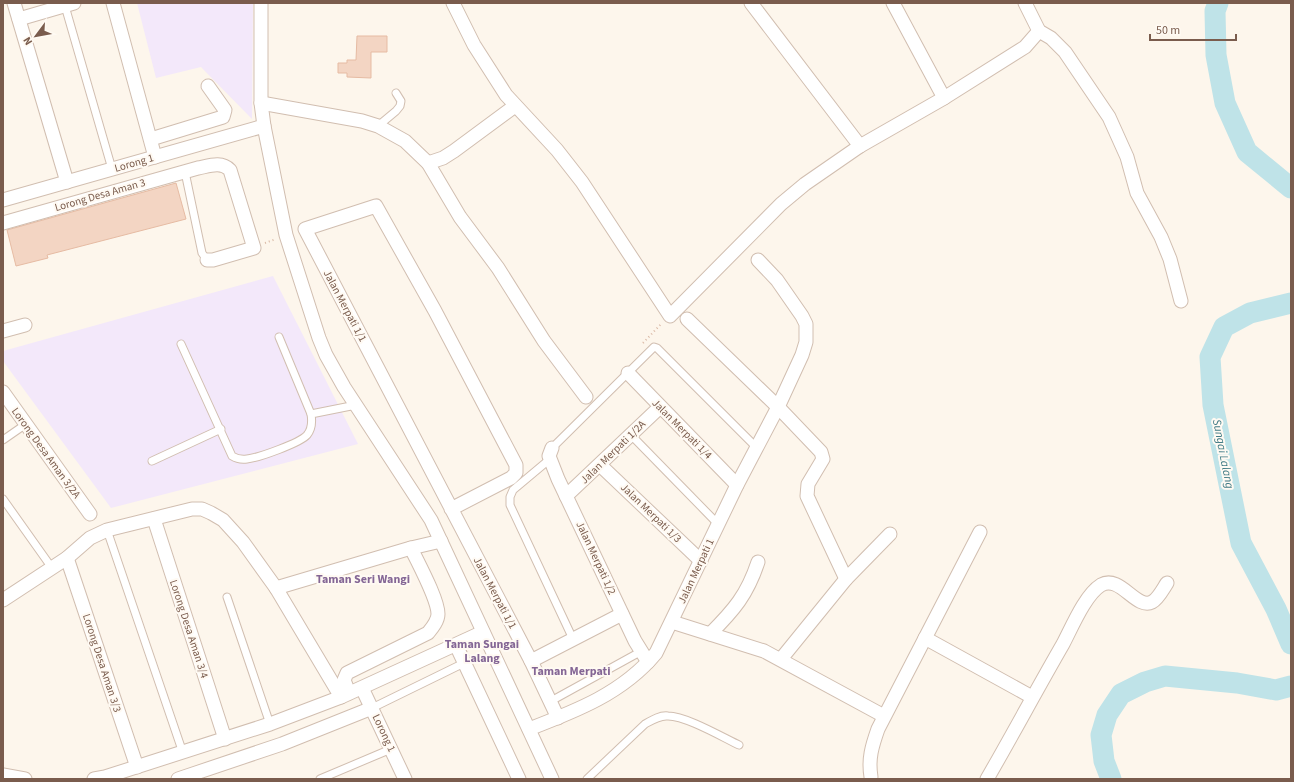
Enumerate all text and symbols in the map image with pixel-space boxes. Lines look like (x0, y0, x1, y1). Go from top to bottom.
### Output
north arrow (16, 16, 56, 56)
scale bar (1150, 16, 1236, 42)
text: 50 m (1156, 22, 1180, 39)
text: N (20, 34, 36, 48)
street label: Lorong 1 (113, 150, 155, 176)
street label: Lorong Desa Aman 3 (53, 175, 147, 215)
street label: Jalan Merpati 1/1 (320, 267, 370, 345)
street label: Jalan Merpati 1/4 (649, 396, 716, 463)
street label: Lorong Desa Aman 3/2A (8, 405, 84, 501)
street label: Jalan Merpati 1/2A (577, 417, 649, 487)
water label: Sungai Lalang (1208, 418, 1238, 490)
street label: Jalan Merpati 1/3 (617, 480, 685, 546)
street label: Jalan Merpati 1/2 (572, 519, 620, 597)
street label: Jalan Merpati 1 (674, 536, 718, 606)
street label: Jalan Merpati 1/1 (470, 554, 520, 632)
district label: Taman Seri Wangi (316, 571, 410, 588)
street label: Lorong Desa Aman 3/4 (166, 578, 212, 681)
street label: Lorong Desa Aman 3/3 (79, 612, 125, 714)
district label: Taman Sungai Lalang (445, 636, 519, 667)
district label: Taman Merpati (532, 663, 611, 680)
street label: Lorong 1 (369, 712, 399, 754)

